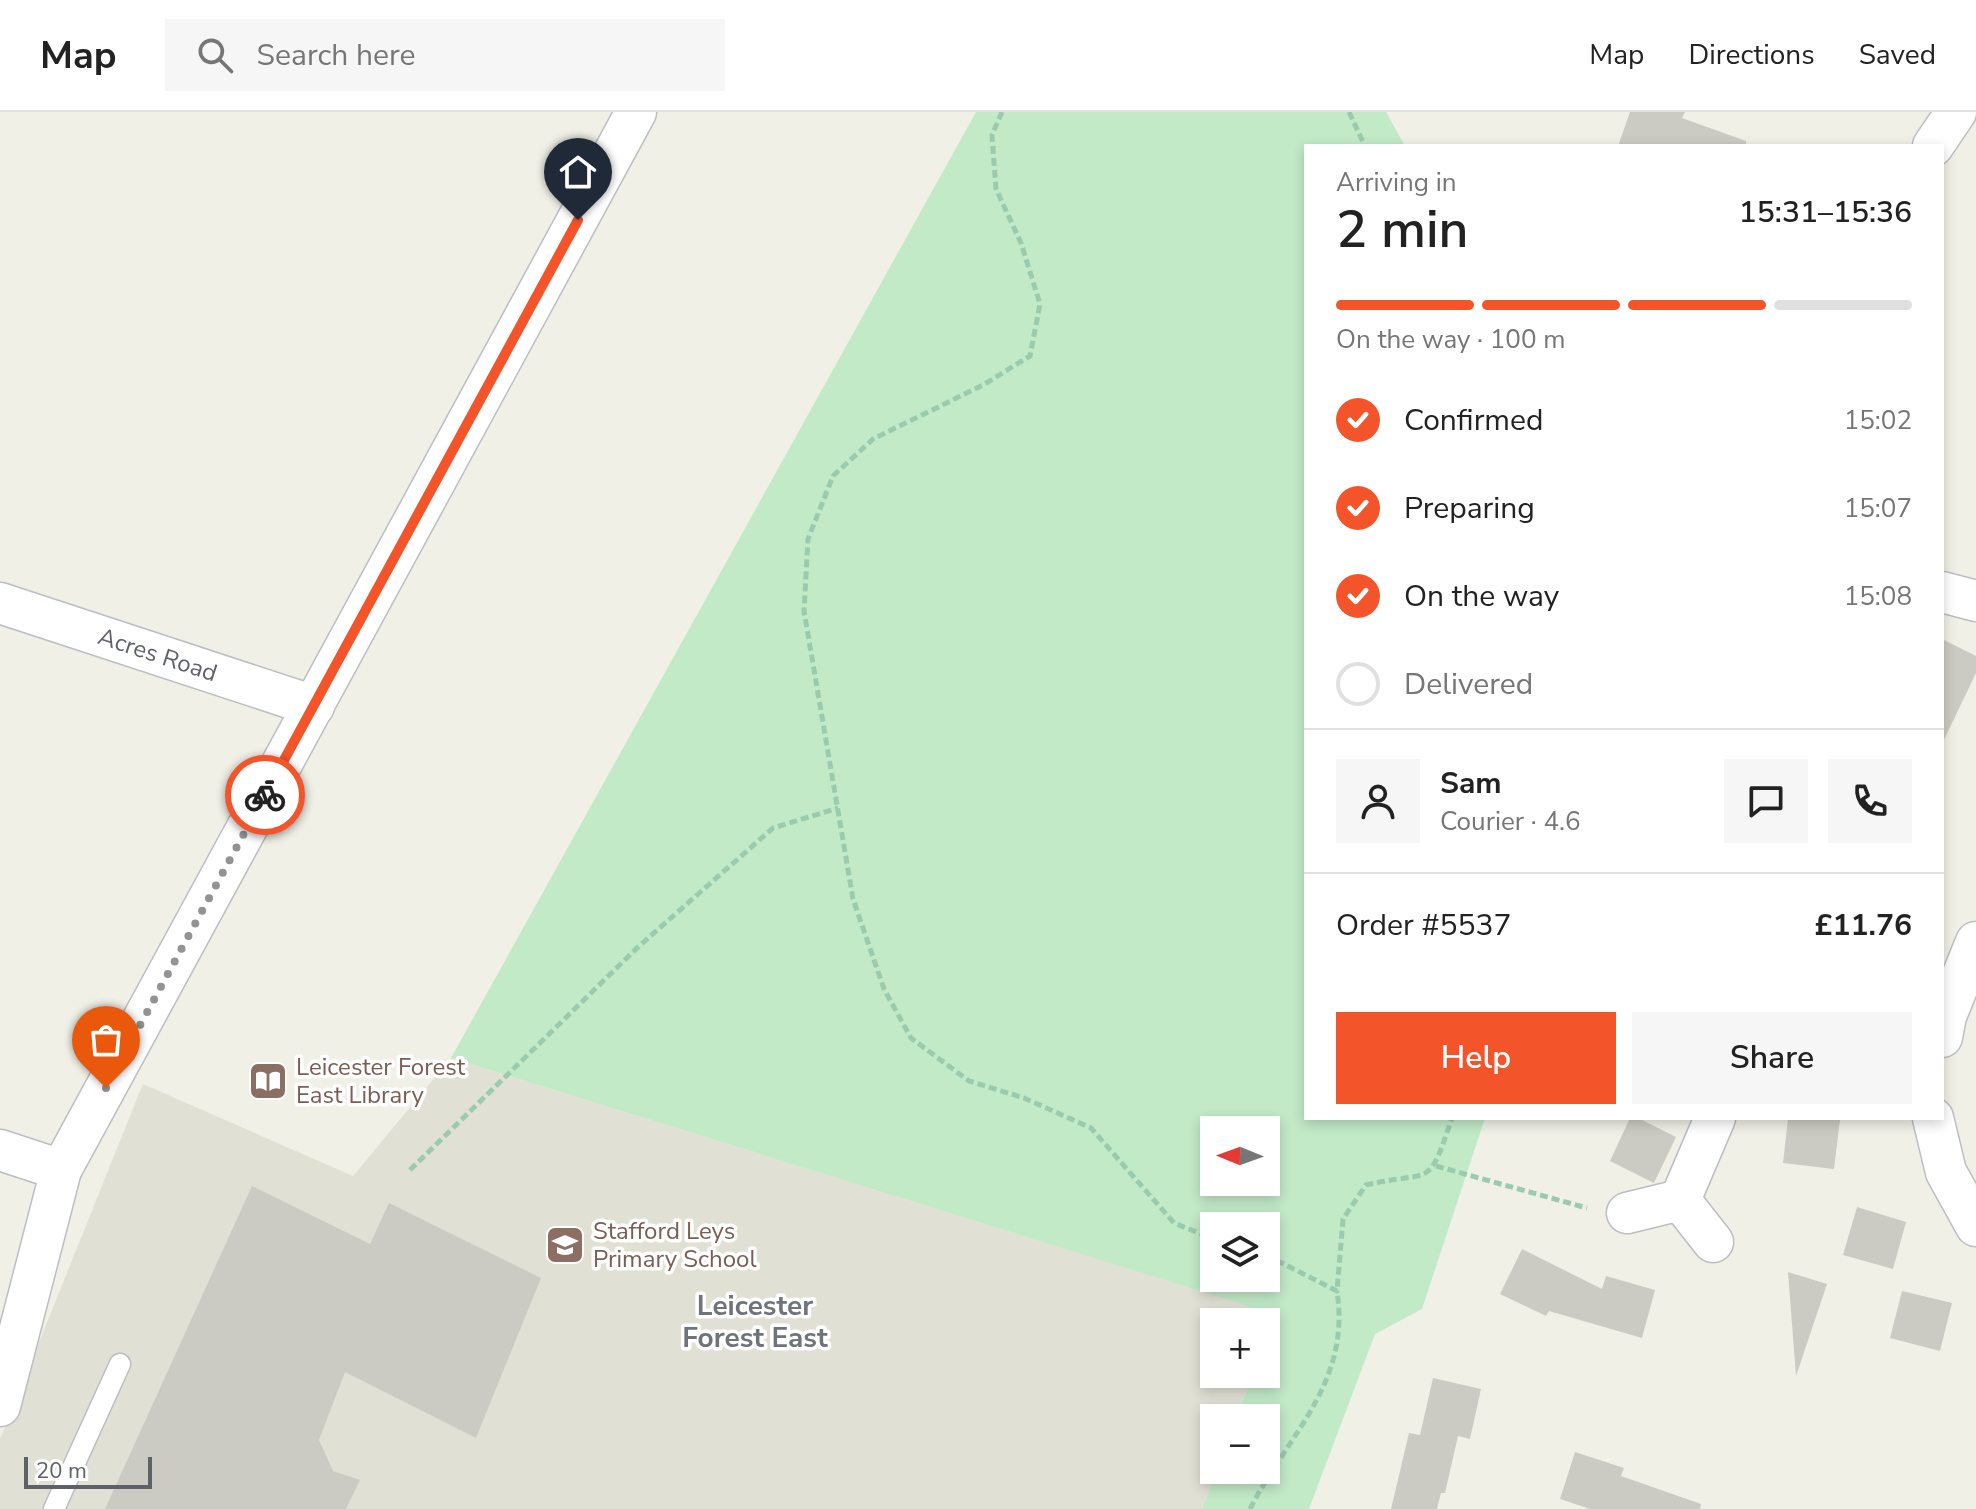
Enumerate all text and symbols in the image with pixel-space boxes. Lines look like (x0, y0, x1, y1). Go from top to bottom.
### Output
search box (165, 19, 725, 91)
text: Map (40, 30, 117, 81)
icon: search (193, 33, 237, 77)
text: Search here (257, 35, 416, 76)
text: Map (1589, 36, 1644, 74)
text: Directions (1688, 36, 1815, 74)
text: Saved (1859, 36, 1936, 74)
pin (544, 138, 612, 220)
icon: home (556, 150, 600, 194)
text: Arriving in (1336, 165, 1457, 200)
text: 15:31–15:36 (1739, 192, 1912, 233)
text: 2 min (1336, 194, 1469, 265)
text: On the way · 100 m (1336, 322, 1565, 357)
icon: check (1336, 398, 1380, 442)
text: Confirmed (1404, 400, 1544, 441)
text: 15:02 (1844, 403, 1912, 438)
icon: check (1336, 486, 1380, 530)
text: Preparing (1404, 488, 1535, 529)
text: 15:07 (1844, 491, 1912, 526)
icon: check (1336, 574, 1380, 618)
text: On the way (1404, 576, 1559, 617)
text: 15:08 (1844, 579, 1912, 614)
street label: Acres Road (94, 620, 221, 689)
text: Delivered (1404, 664, 1533, 705)
courier (225, 755, 305, 835)
button: person (1336, 759, 1420, 843)
button: chat (1724, 759, 1808, 843)
button: phone (1828, 759, 1912, 843)
text: Sam (1440, 763, 1502, 804)
icon: bike (243, 773, 287, 817)
text: Courier · 4.6 (1440, 804, 1581, 839)
text: Order #5537 (1336, 905, 1511, 946)
text: £11.76 (1815, 905, 1912, 946)
pin (72, 1006, 140, 1088)
button: Help (1336, 1012, 1616, 1104)
button: Share (1632, 1012, 1912, 1104)
icon: bag (84, 1018, 128, 1062)
place label: Leicester Forest East Library (296, 1051, 466, 1111)
library icon: Leicester Forest East Library (247, 1060, 289, 1102)
north arrow (1200, 1116, 1280, 1196)
map controls (1200, 1116, 1280, 1484)
button: layers (1200, 1212, 1280, 1292)
place label: Stafford Leys Primary School (593, 1215, 757, 1275)
school or university icon: Stafford Leys Primary School (544, 1224, 586, 1266)
district label: Leicester Forest East (682, 1287, 828, 1357)
button: + (1200, 1308, 1280, 1388)
button: − (1200, 1404, 1280, 1484)
scale bar (24, 1453, 152, 1489)
text: 20 m (36, 1456, 87, 1486)

